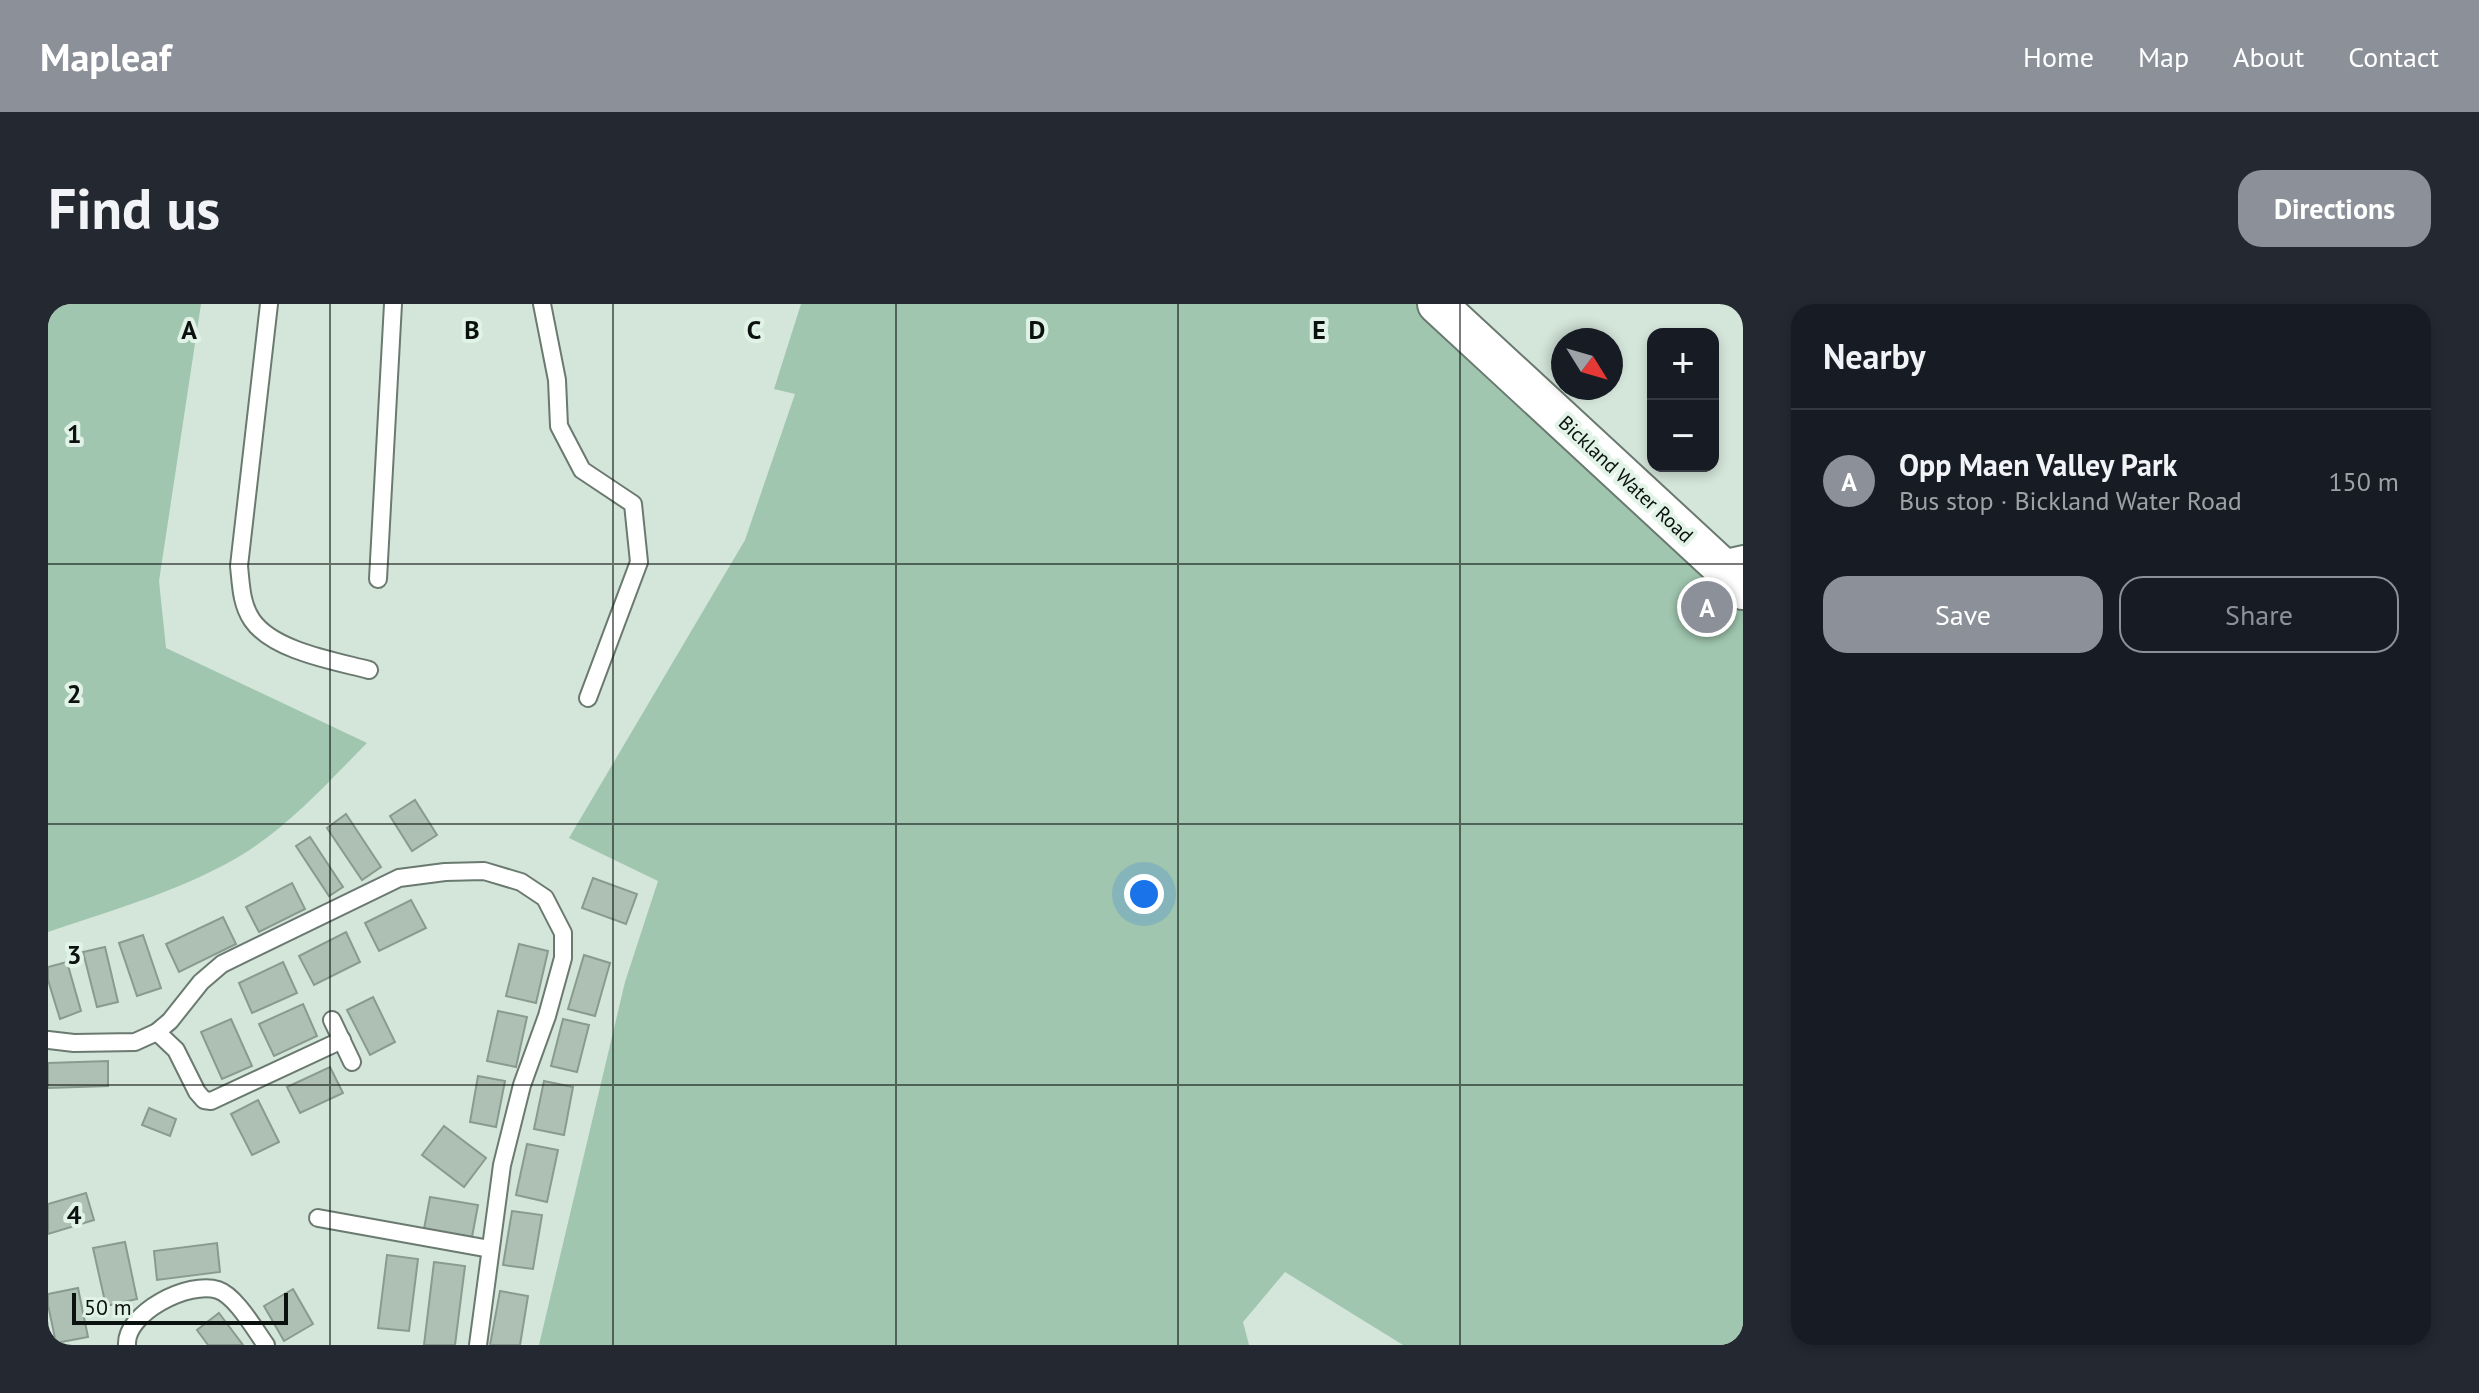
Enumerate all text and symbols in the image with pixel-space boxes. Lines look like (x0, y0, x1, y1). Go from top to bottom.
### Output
text: Mapleaf (40, 32, 171, 81)
text: Home (2023, 38, 2094, 75)
text: Map (2138, 38, 2189, 75)
text: About (2233, 38, 2304, 75)
text: Contact (2348, 38, 2439, 75)
button: Directions (2238, 170, 2431, 247)
text: Find us (48, 172, 220, 244)
text: A (181, 313, 197, 346)
text: B (464, 313, 480, 346)
text: C (747, 313, 761, 346)
text: D (1029, 313, 1045, 346)
text: E (1312, 313, 1326, 346)
north arrow (1551, 328, 1623, 400)
map controls (1647, 328, 1719, 472)
button: + (1647, 328, 1719, 400)
text: Nearby (1823, 334, 1925, 378)
button: − (1647, 400, 1719, 472)
street label: Bickland Water Road (1553, 410, 1699, 548)
text: 1 (67, 417, 81, 450)
text: Opp Maen Valley Park (1899, 445, 2177, 484)
text: A (1841, 465, 1857, 498)
text: 150 m (2328, 465, 2399, 498)
text: Bus stop · Bickland Water Road (1899, 484, 2242, 517)
button: Save (1823, 576, 2103, 653)
button: Share (2119, 576, 2399, 653)
pin: A (1681, 577, 1733, 637)
text: 2 (67, 677, 81, 710)
your location (1124, 874, 1164, 914)
text: 3 (67, 938, 81, 971)
text: 4 (67, 1198, 82, 1231)
scale bar (72, 1289, 288, 1325)
text: 50 m (84, 1293, 132, 1321)

